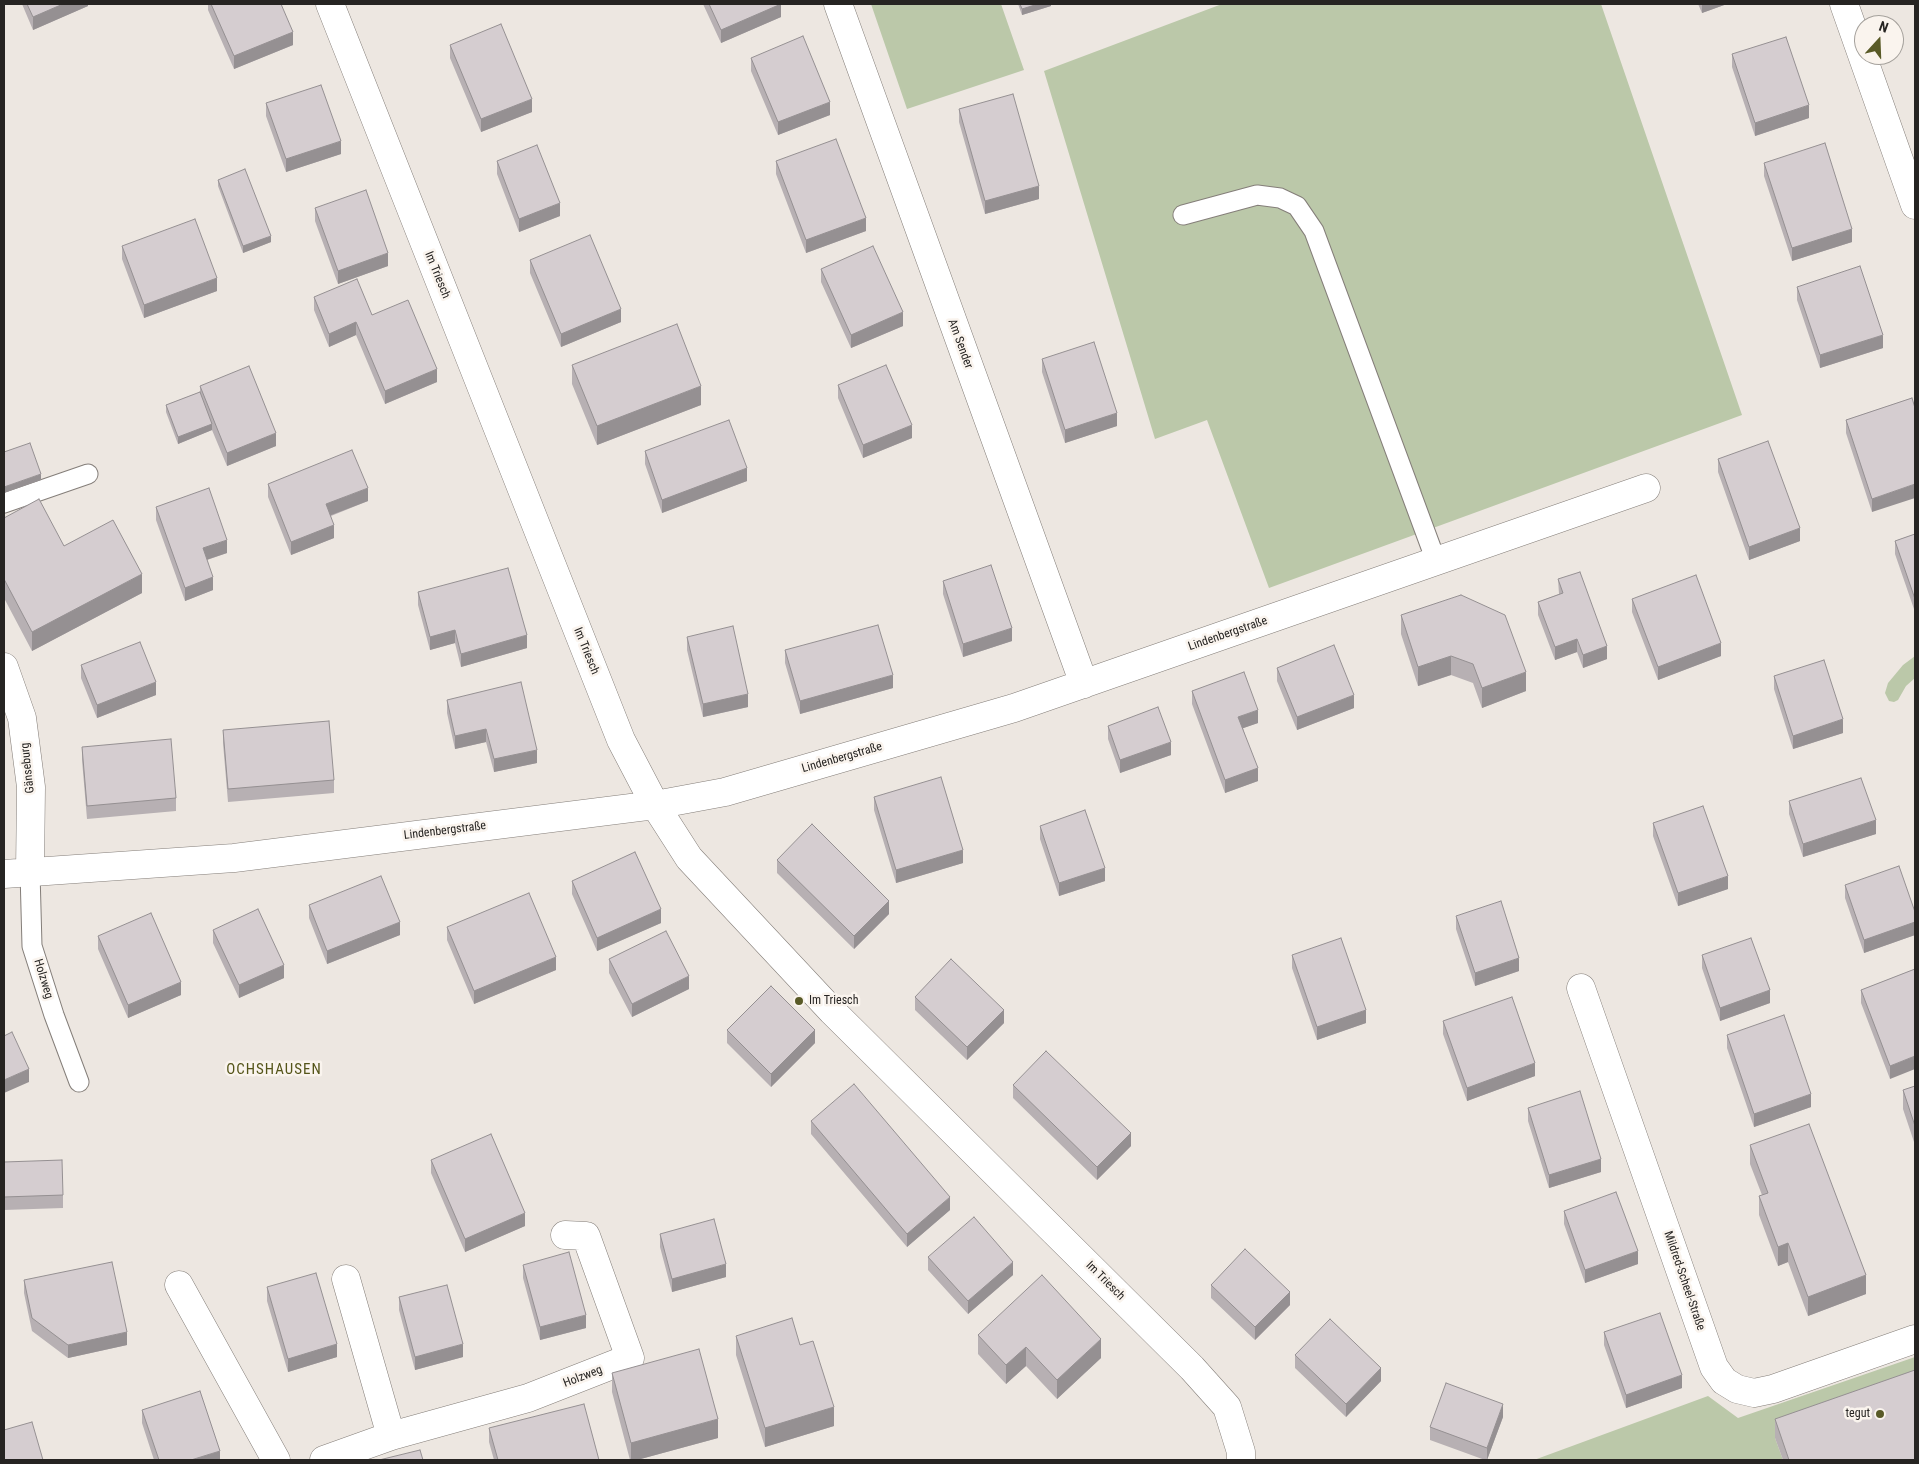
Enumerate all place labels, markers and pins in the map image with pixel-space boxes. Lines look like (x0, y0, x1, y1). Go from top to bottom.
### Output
place label: Im Triesch (809, 994, 858, 1008)
marker: Im Triesch (793, 995, 805, 1007)
place label: tegut (1846, 1407, 1870, 1421)
marker: tegut (1874, 1408, 1886, 1420)

